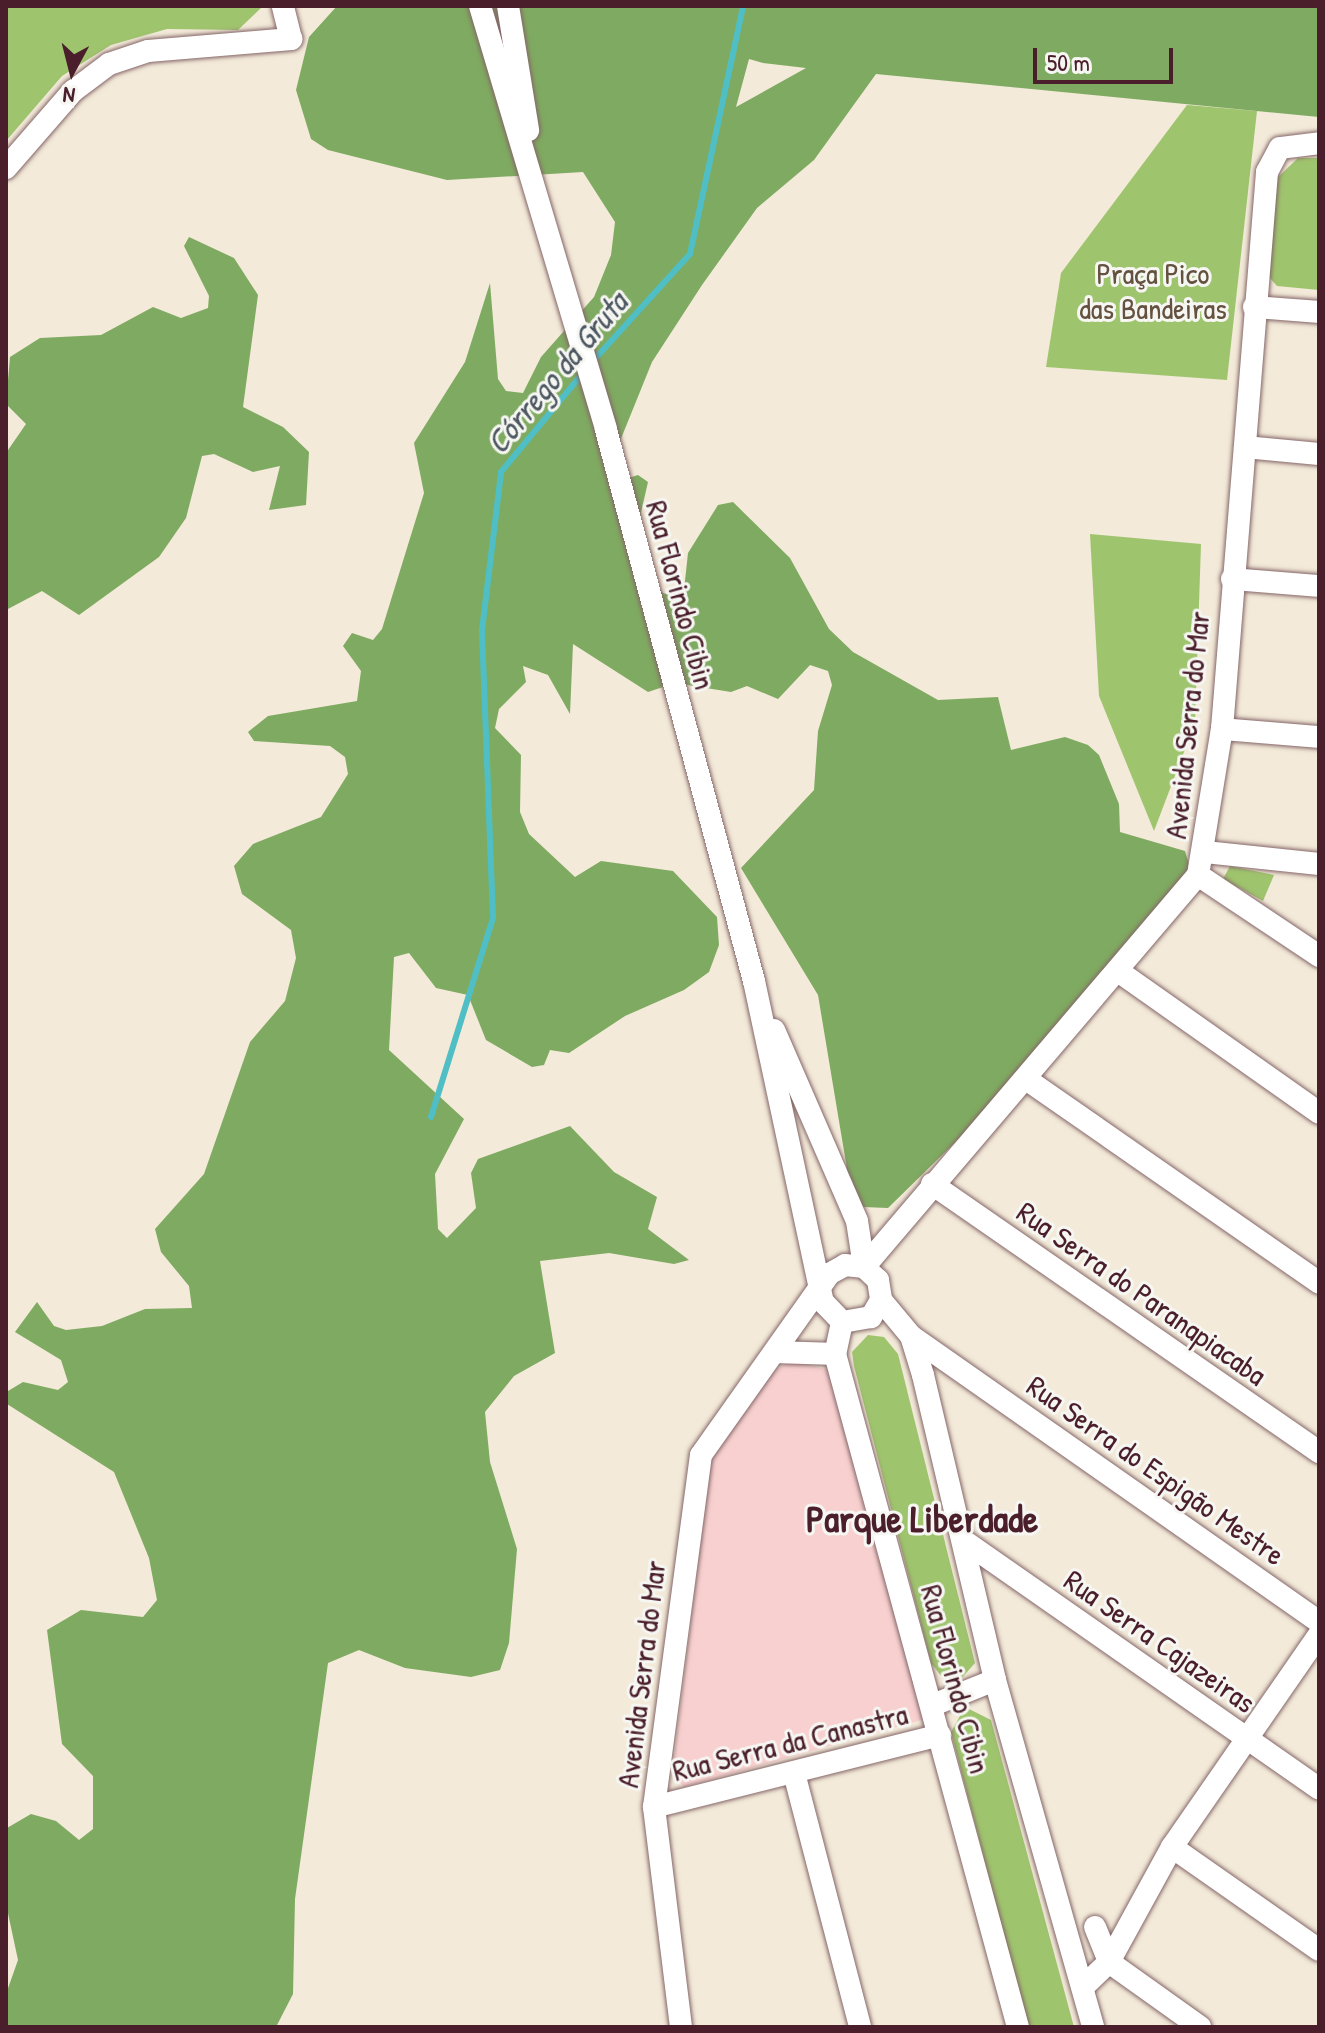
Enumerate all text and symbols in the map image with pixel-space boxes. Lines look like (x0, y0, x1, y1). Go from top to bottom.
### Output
north arrow (32, 32, 112, 112)
scale bar (1037, 32, 1177, 82)
text: 50 m (1047, 46, 1090, 78)
text: N (61, 80, 77, 111)
park label: Praça Pico das Bandeiras (1079, 255, 1227, 326)
water label: Córrego da Gruta (478, 285, 636, 461)
street label: Rua Florindo Cibin (639, 497, 723, 693)
street label: Avenida Serra do Mar (1157, 609, 1217, 841)
street label: Rua Serra do Paranapiacaba (1010, 1193, 1274, 1393)
street label: Rua Serra do Espigão Mestre (1020, 1367, 1292, 1573)
district label: Parque Liberdade (806, 1496, 1038, 1542)
street label: Avenida Serra do Mar (609, 1558, 673, 1790)
street label: Rua Serra Cajazeiras (1057, 1562, 1263, 1720)
street label: Rua Florindo Cibin (914, 1581, 998, 1777)
street label: Rua Serra da Canastra (669, 1695, 911, 1789)

